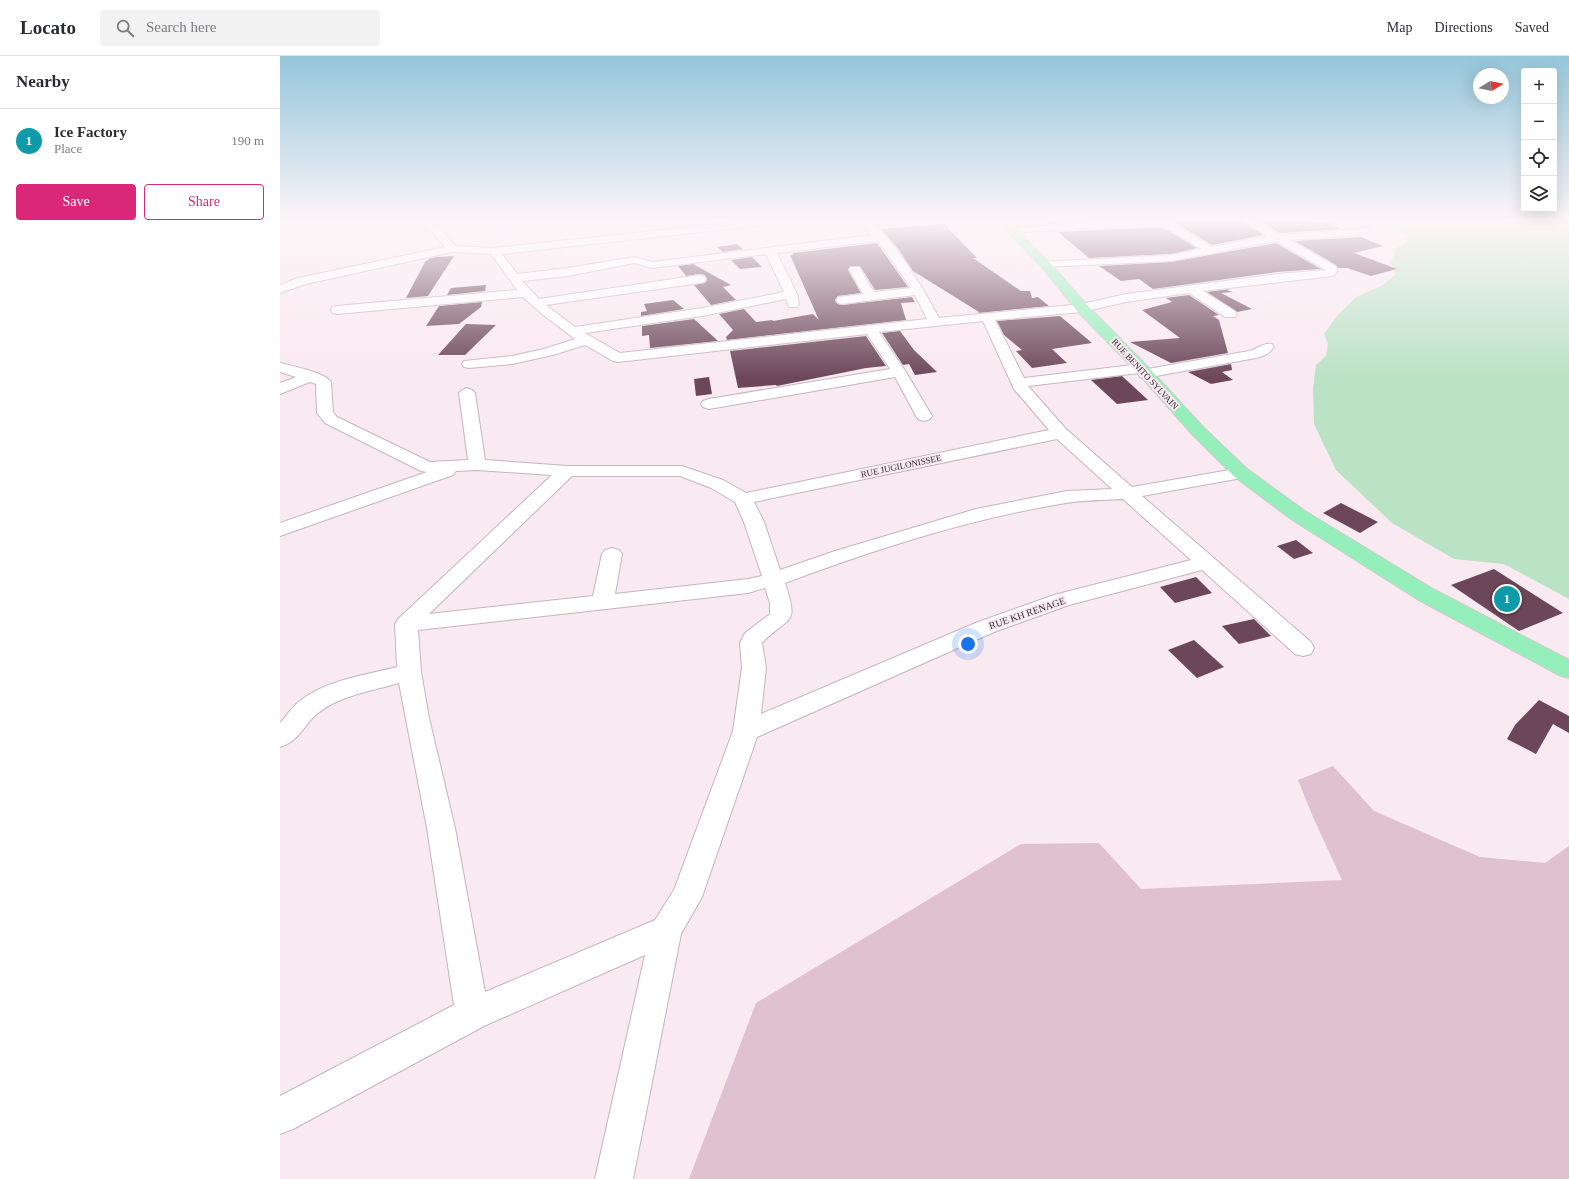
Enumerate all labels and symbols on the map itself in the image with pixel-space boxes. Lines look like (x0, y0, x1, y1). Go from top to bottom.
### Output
north arrow (1473, 68, 1509, 104)
street label: RUE BENITO SYLVAIN (1110, 337, 1181, 412)
street label: RUE JUGILONISSEE (860, 452, 943, 479)
pin: 1 (1494, 584, 1520, 614)
street label: RUE KH RENAGE (987, 595, 1067, 631)
your location (958, 634, 978, 654)

